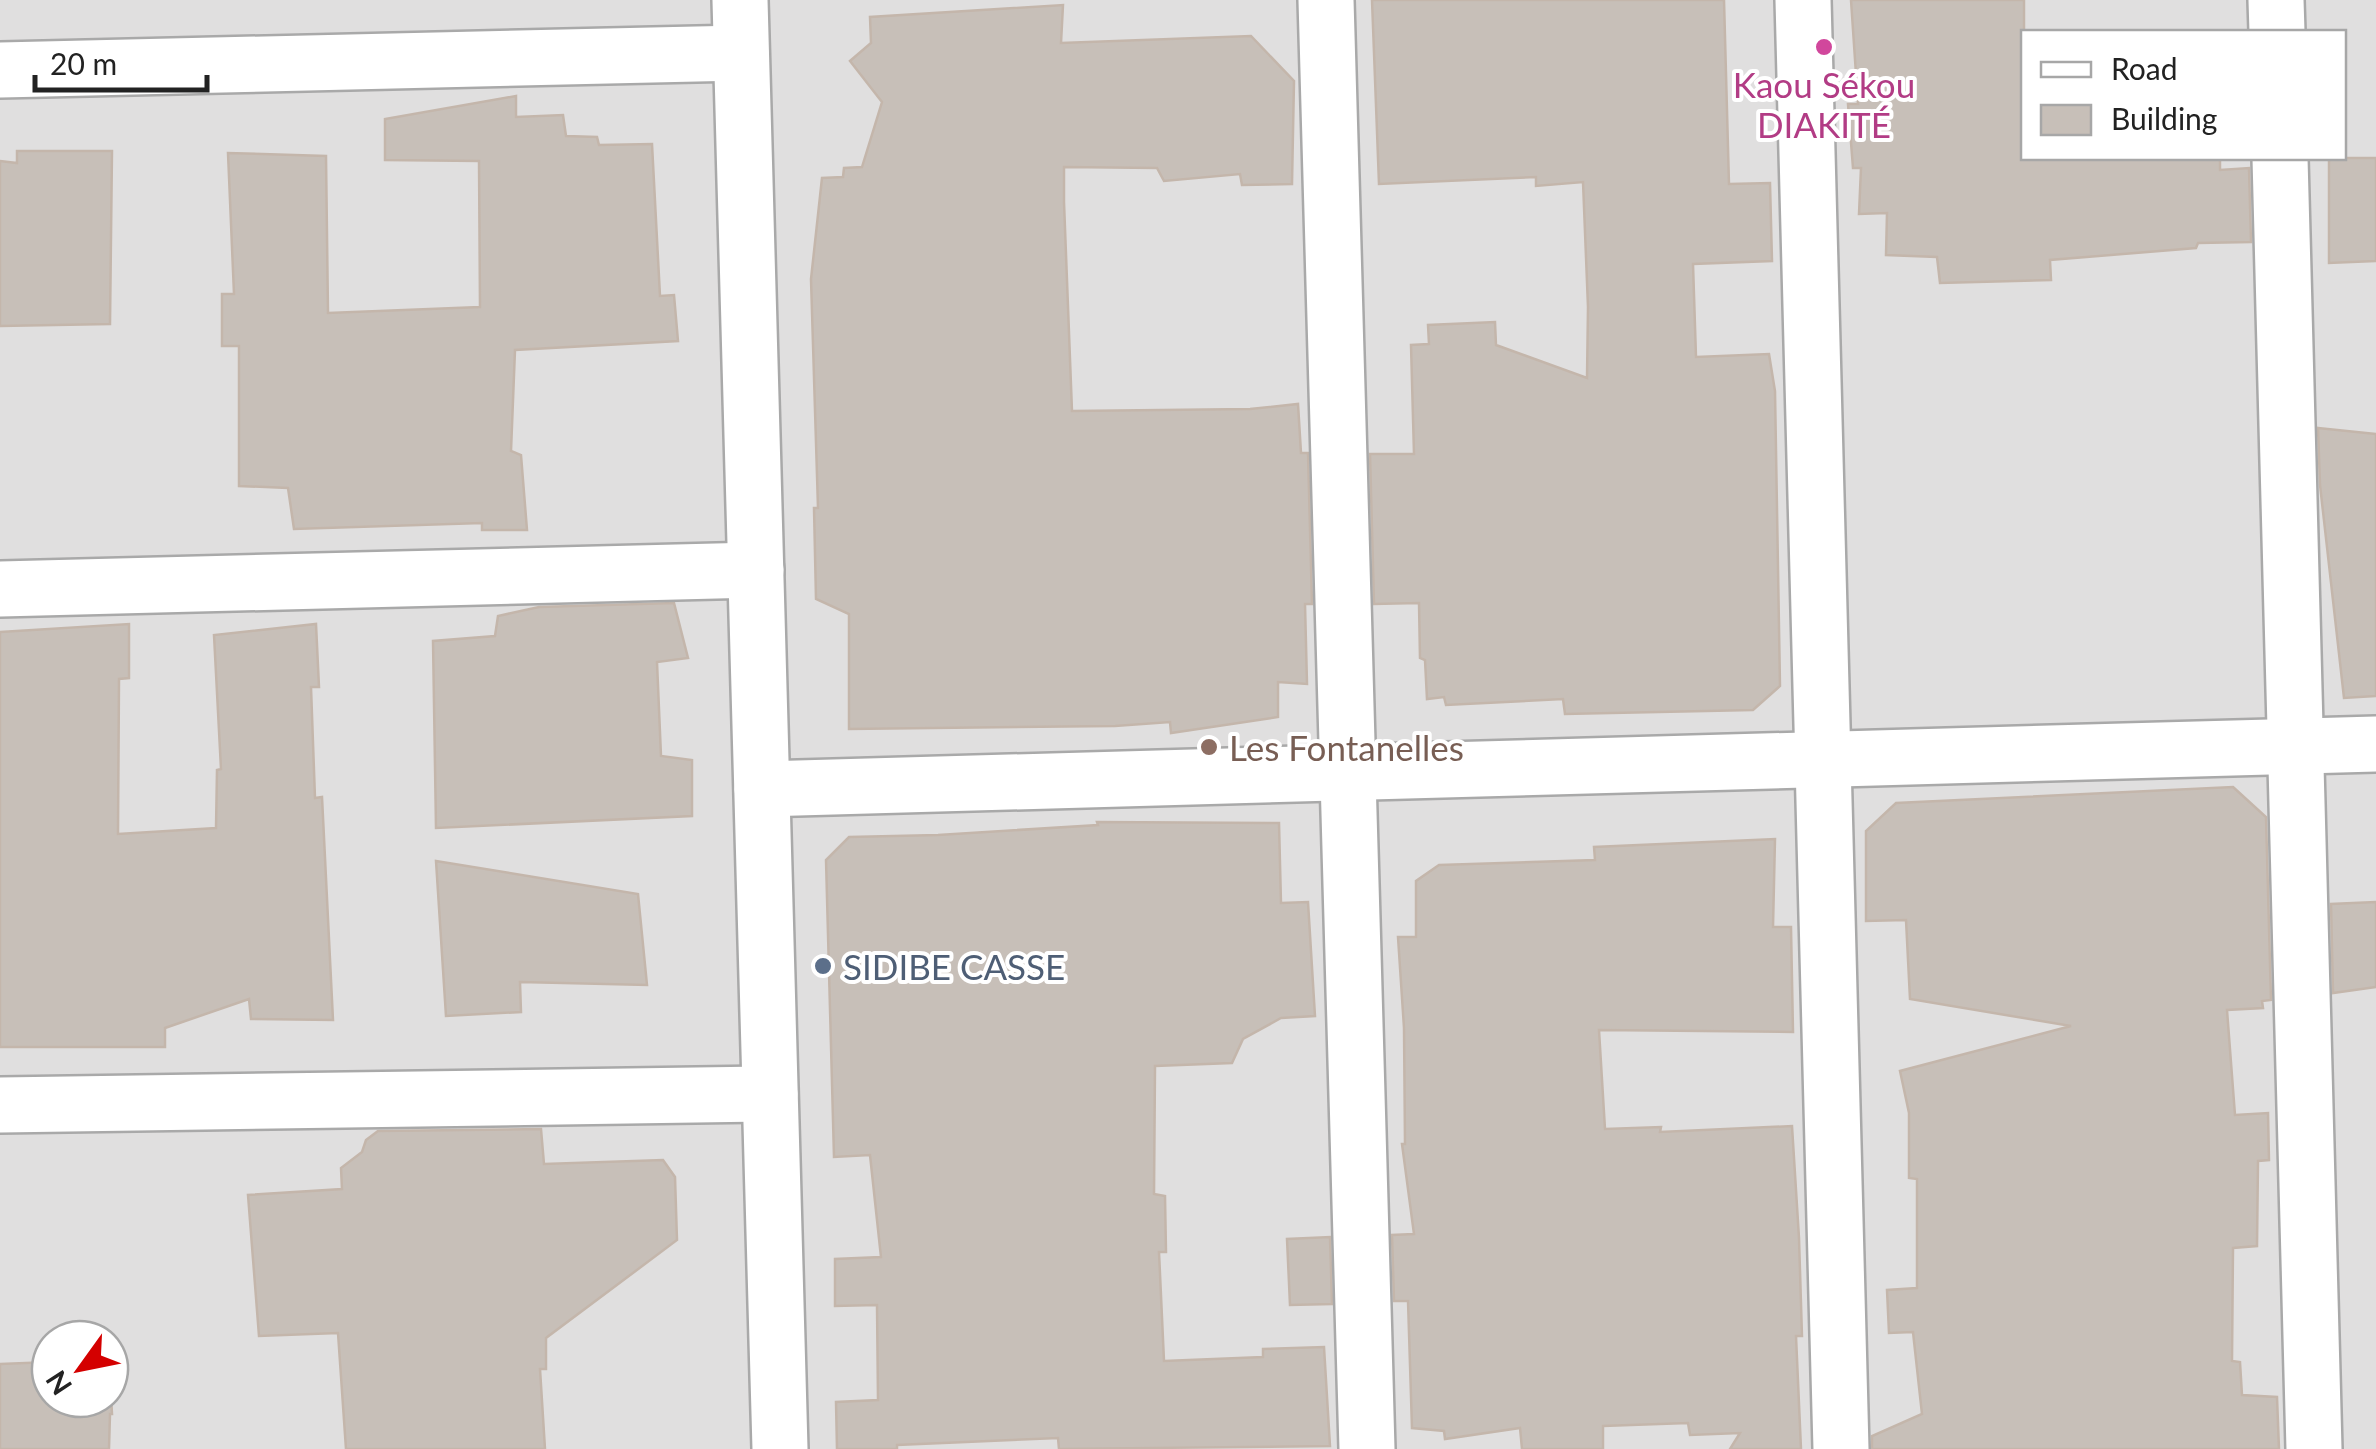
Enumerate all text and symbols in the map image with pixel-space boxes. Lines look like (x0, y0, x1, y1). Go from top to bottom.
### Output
scale bar (35, 30, 208, 92)
legend (2021, 30, 2346, 160)
marker: Kaou Sékou DIAKITÉ (1813, 36, 1835, 58)
text: 20 m (50, 45, 117, 81)
text: Road (2111, 50, 2178, 86)
place label: Kaou Sékou DIAKITÉ (1733, 63, 1915, 145)
text: Building (2111, 100, 2217, 136)
place label: Les Fontanelles (1229, 726, 1464, 768)
marker: Les Fontanelles (1198, 736, 1220, 758)
place label: SIDIBE CASSE (843, 945, 1065, 987)
marker: SIDIBE CASSE (812, 955, 834, 977)
north arrow (30, 1319, 130, 1419)
text: N (38, 1365, 78, 1401)

